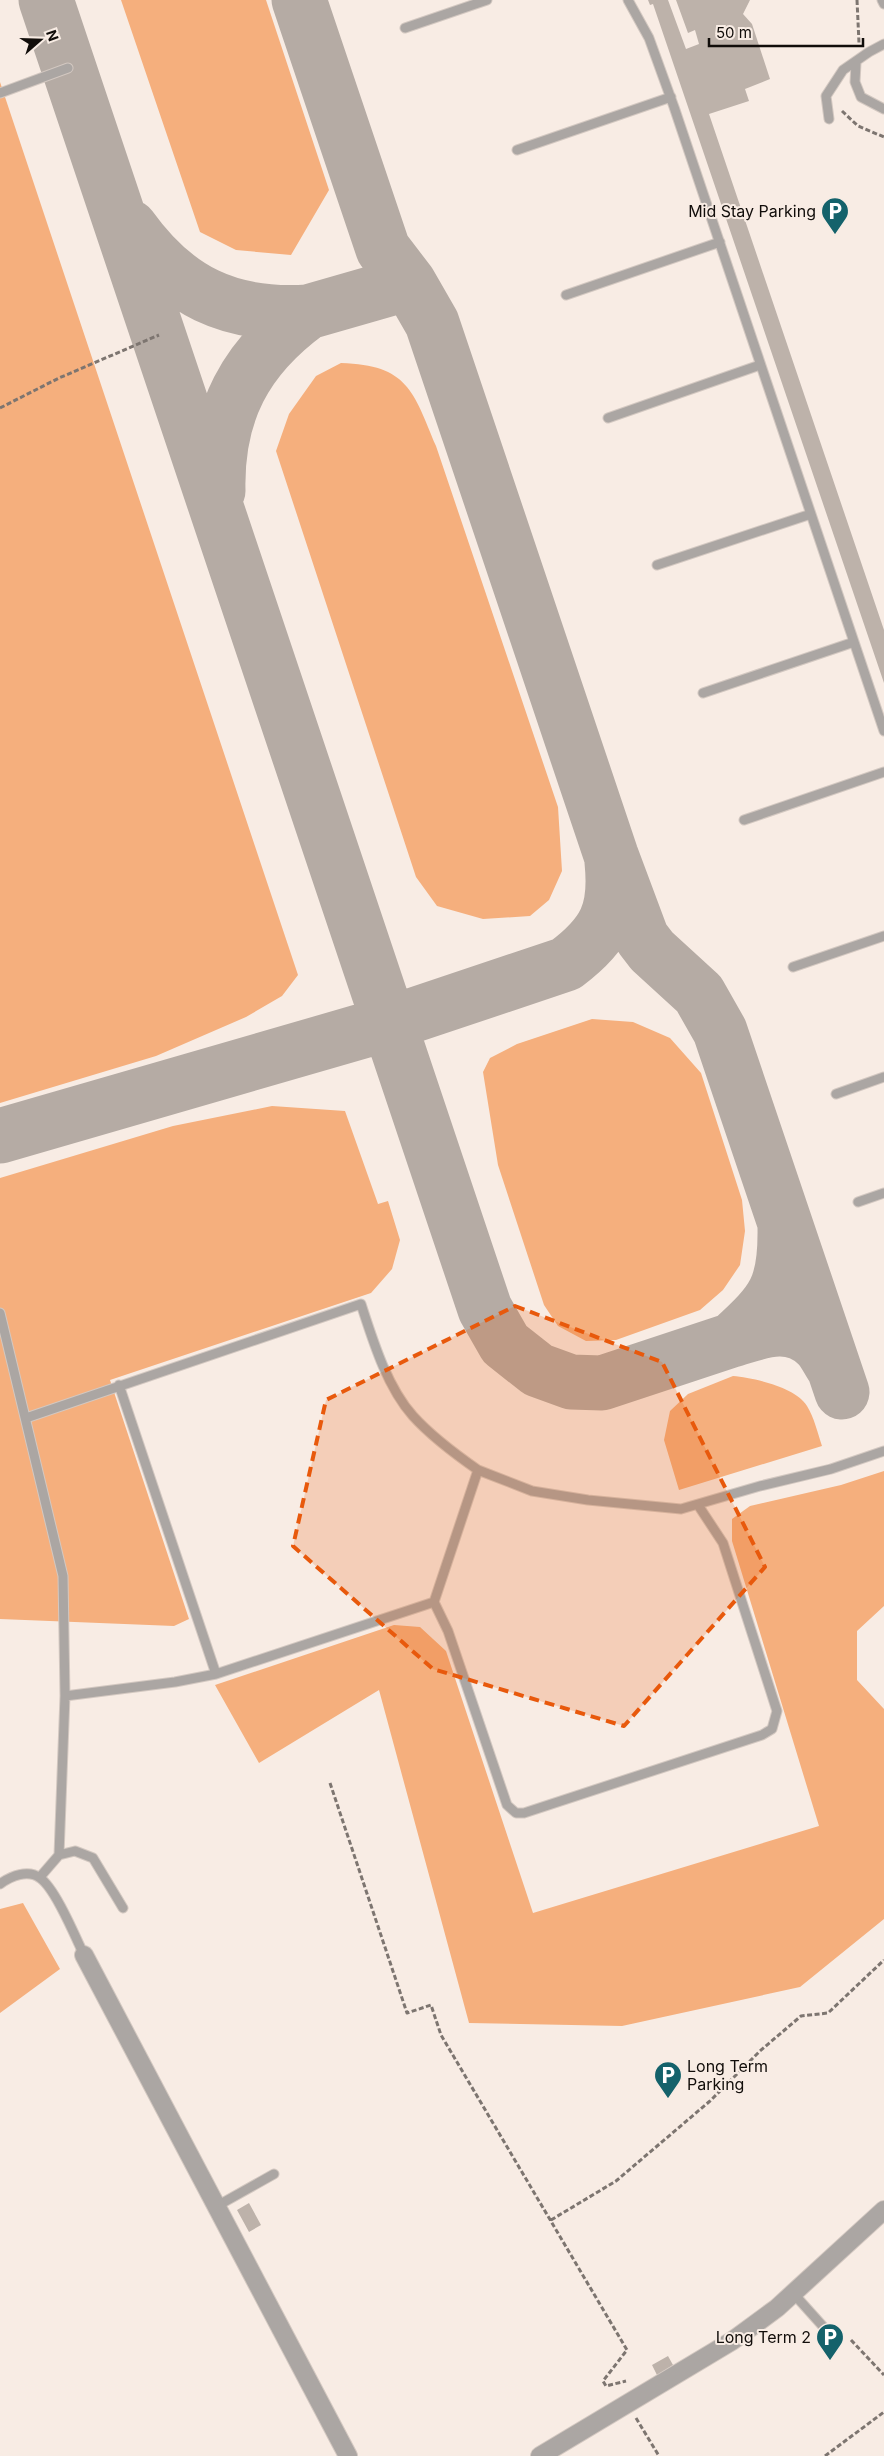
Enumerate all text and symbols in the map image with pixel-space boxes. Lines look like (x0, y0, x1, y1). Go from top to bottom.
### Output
north arrow (15, 15, 65, 65)
scale bar (709, 15, 863, 47)
text: 50 m (716, 23, 752, 42)
text: N (43, 27, 62, 43)
parking icon: Mid Stay Parking (820, 196, 850, 235)
place label: Mid Stay Parking (688, 201, 816, 221)
place label: Long Term Parking (687, 2056, 768, 2094)
parking icon: Long Term Parking (653, 2060, 683, 2099)
parking icon: Long Term 2 (815, 2322, 845, 2361)
place label: Long Term 2 (716, 2327, 811, 2347)

